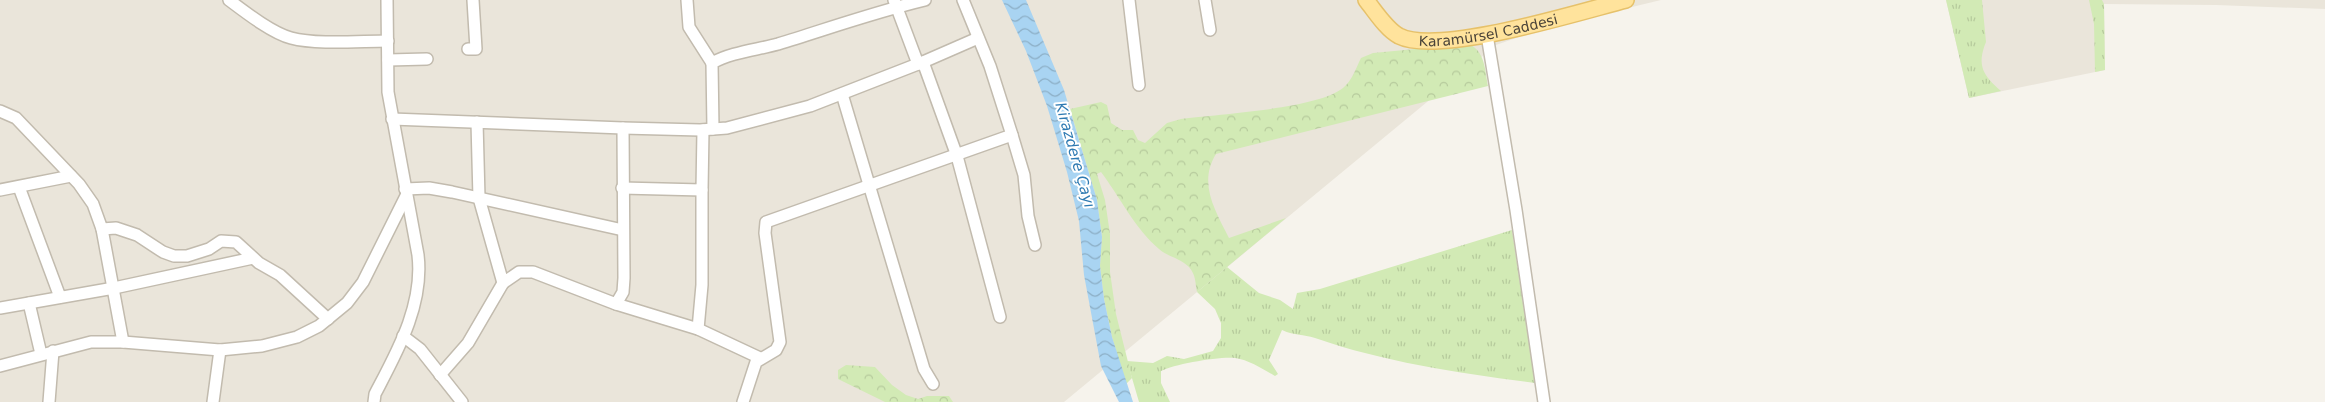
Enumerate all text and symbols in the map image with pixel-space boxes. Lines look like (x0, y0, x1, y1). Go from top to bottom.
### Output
street label: Karamürsel Caddesi (1418, 11, 1559, 49)
water label: Kirazdere Çayı (1051, 100, 1099, 210)

